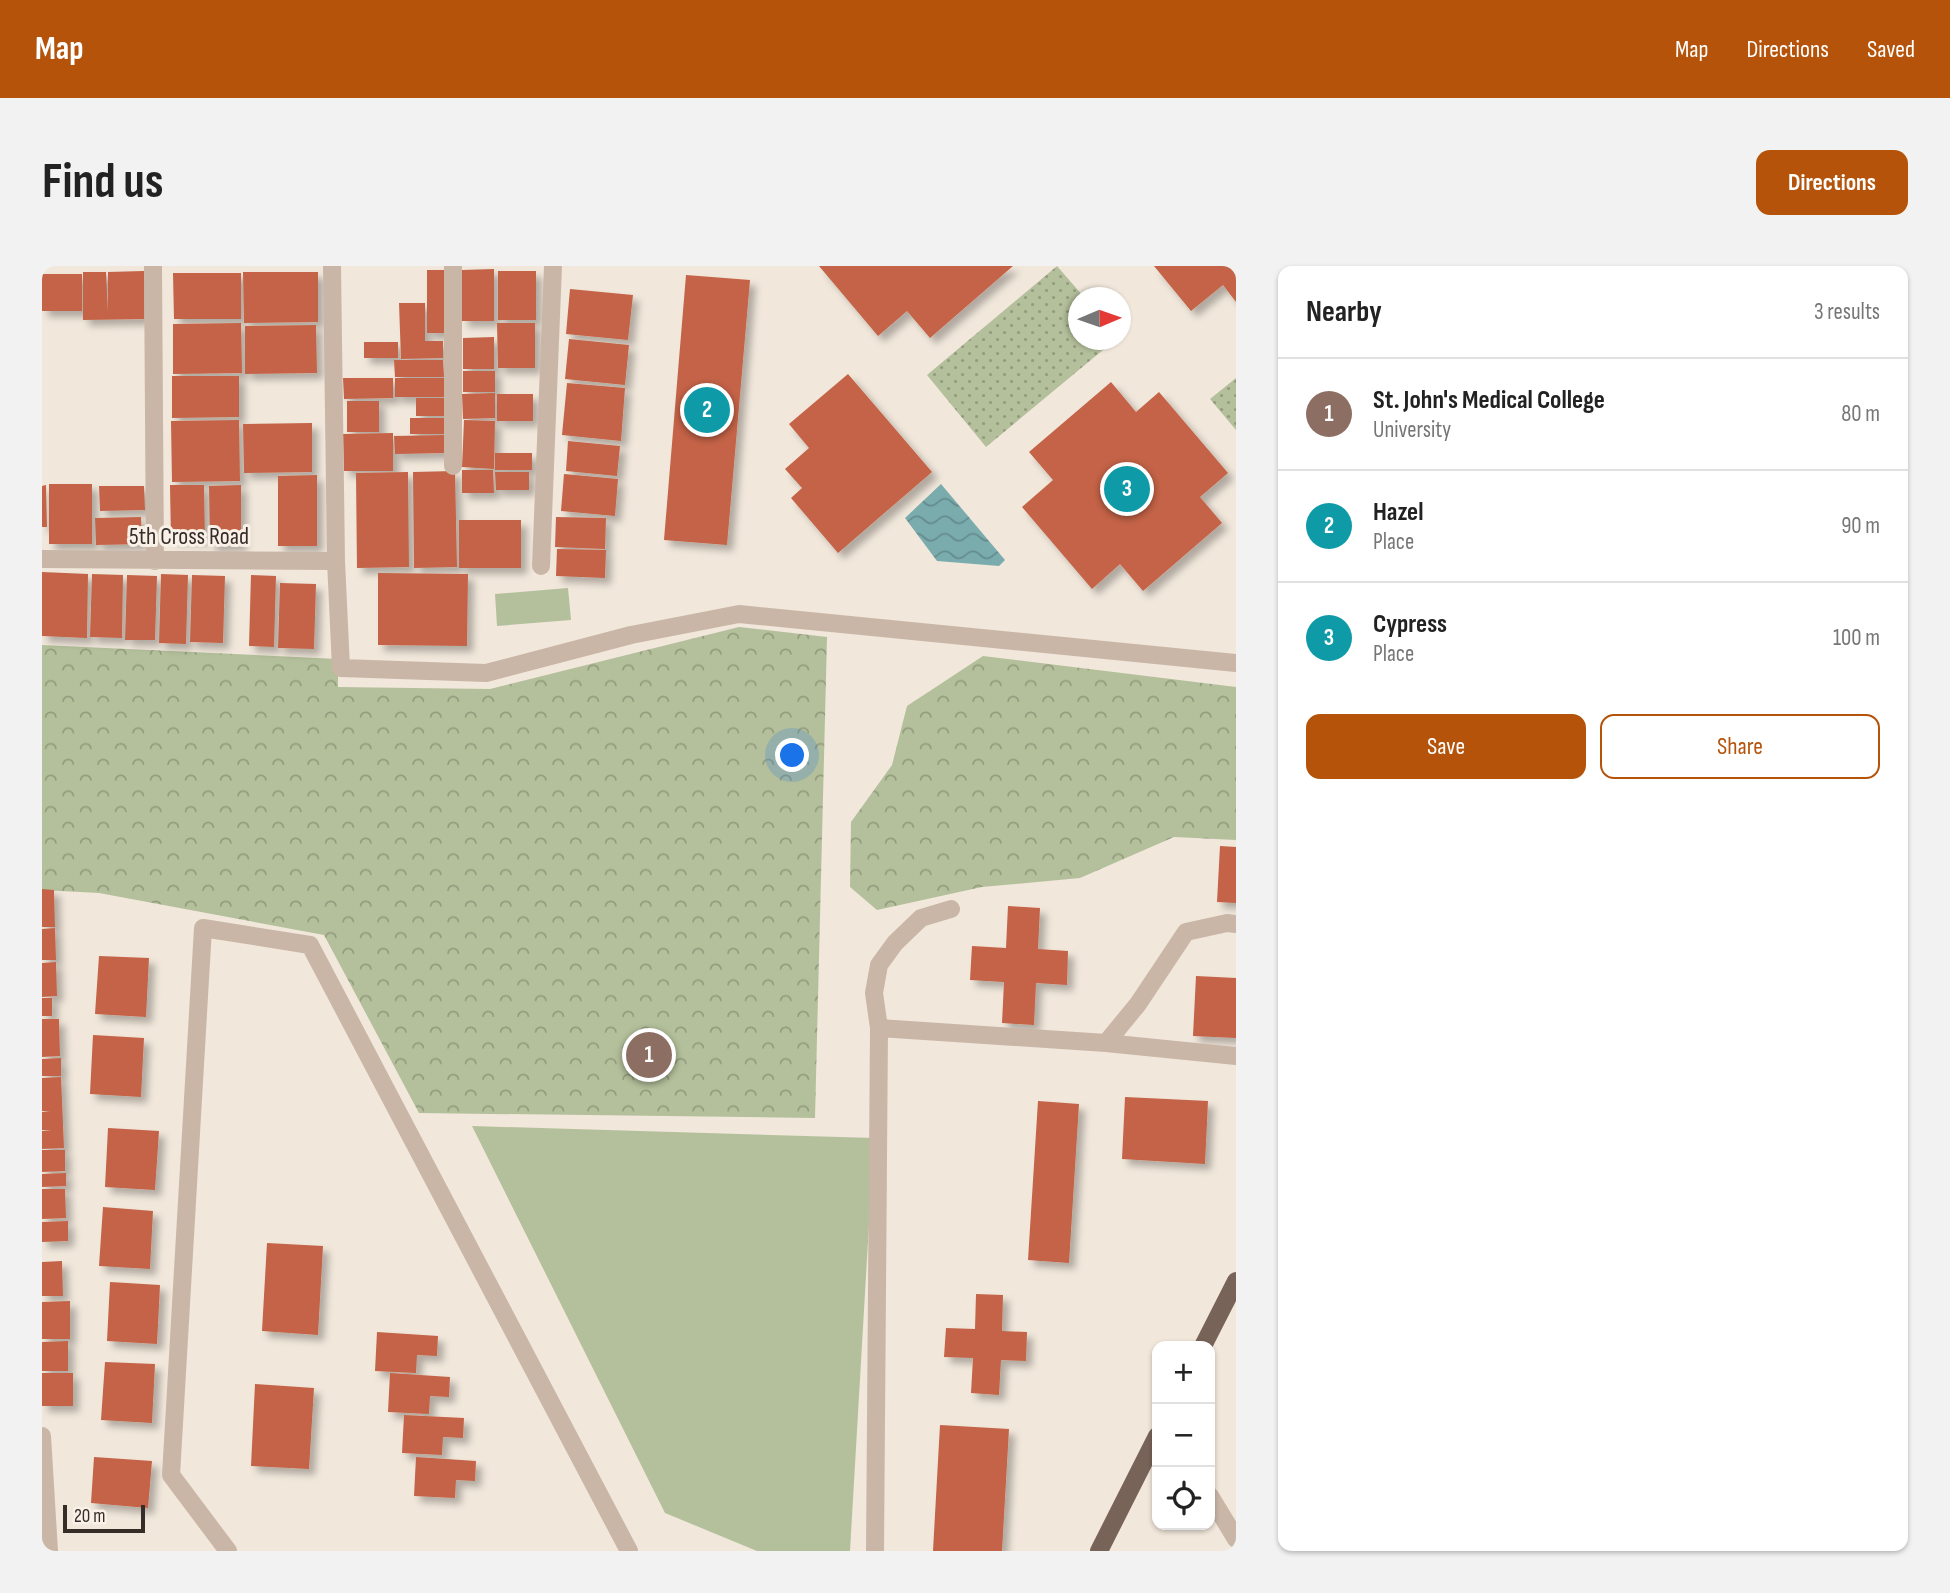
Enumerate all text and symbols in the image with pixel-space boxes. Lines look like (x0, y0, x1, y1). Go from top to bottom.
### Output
text: Map (35, 29, 84, 69)
text: Map (1675, 35, 1708, 64)
text: Directions (1746, 35, 1829, 64)
text: Saved (1867, 35, 1915, 64)
button: Directions (1756, 150, 1908, 215)
text: Find us (42, 153, 164, 212)
north arrow (1068, 287, 1131, 350)
text: Nearby (1306, 294, 1382, 330)
text: 3 results (1814, 298, 1880, 326)
pin: 2 (684, 384, 730, 436)
text: St. John's Medical College (1373, 385, 1605, 416)
text: 1 (1324, 400, 1334, 428)
text: 80 m (1841, 400, 1880, 428)
text: University (1373, 416, 1451, 444)
pin: 3 (1104, 463, 1150, 515)
text: Hazel (1373, 497, 1424, 528)
text: 2 (1324, 512, 1334, 540)
text: 90 m (1841, 512, 1880, 540)
street label: 5th Cross Road (129, 522, 249, 551)
text: Place (1373, 528, 1414, 556)
text: Cypress (1373, 609, 1447, 640)
text: 3 (1324, 624, 1334, 652)
text: 100 m (1833, 624, 1880, 652)
text: Place (1373, 640, 1414, 668)
button: Save (1306, 714, 1586, 779)
button: Share (1600, 714, 1880, 779)
your location (775, 738, 809, 772)
pin: 1 (626, 1029, 672, 1081)
map controls (1152, 1341, 1215, 1530)
button: + (1152, 1341, 1215, 1404)
button: − (1152, 1404, 1215, 1467)
button: locate (1152, 1467, 1215, 1530)
scale bar (63, 1502, 145, 1534)
text: 20 m (74, 1505, 106, 1528)

